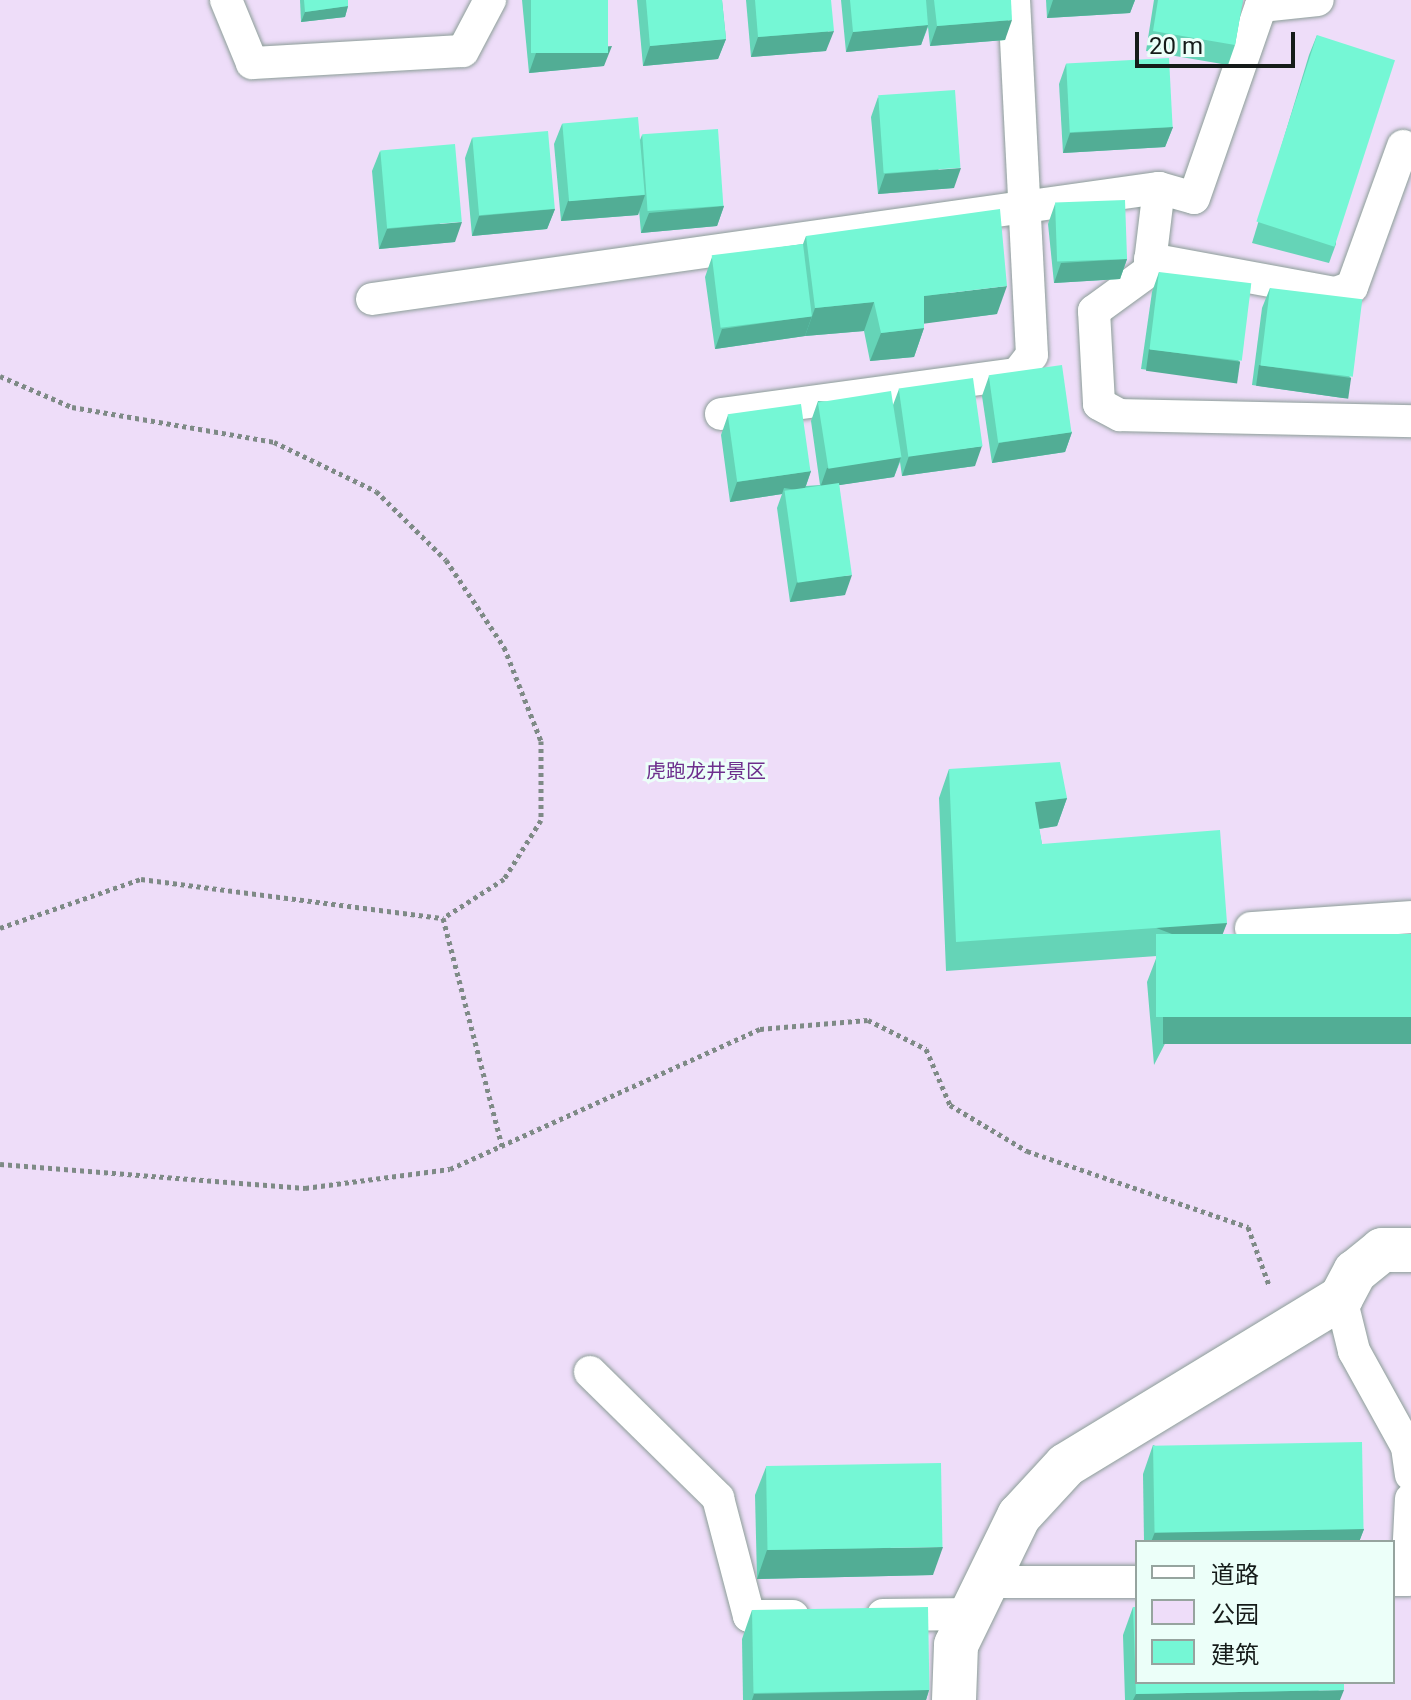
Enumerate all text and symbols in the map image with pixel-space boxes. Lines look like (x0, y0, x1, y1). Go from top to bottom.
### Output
scale bar (1139, 16, 1299, 66)
text: 20 m (1149, 32, 1203, 60)
park label: 虎跑龙井景区 (646, 759, 766, 783)
legend (1135, 1540, 1395, 1684)
text: 道路 (1211, 1561, 1259, 1589)
text: 公园 (1211, 1601, 1259, 1629)
text: 建筑 (1211, 1641, 1259, 1669)

